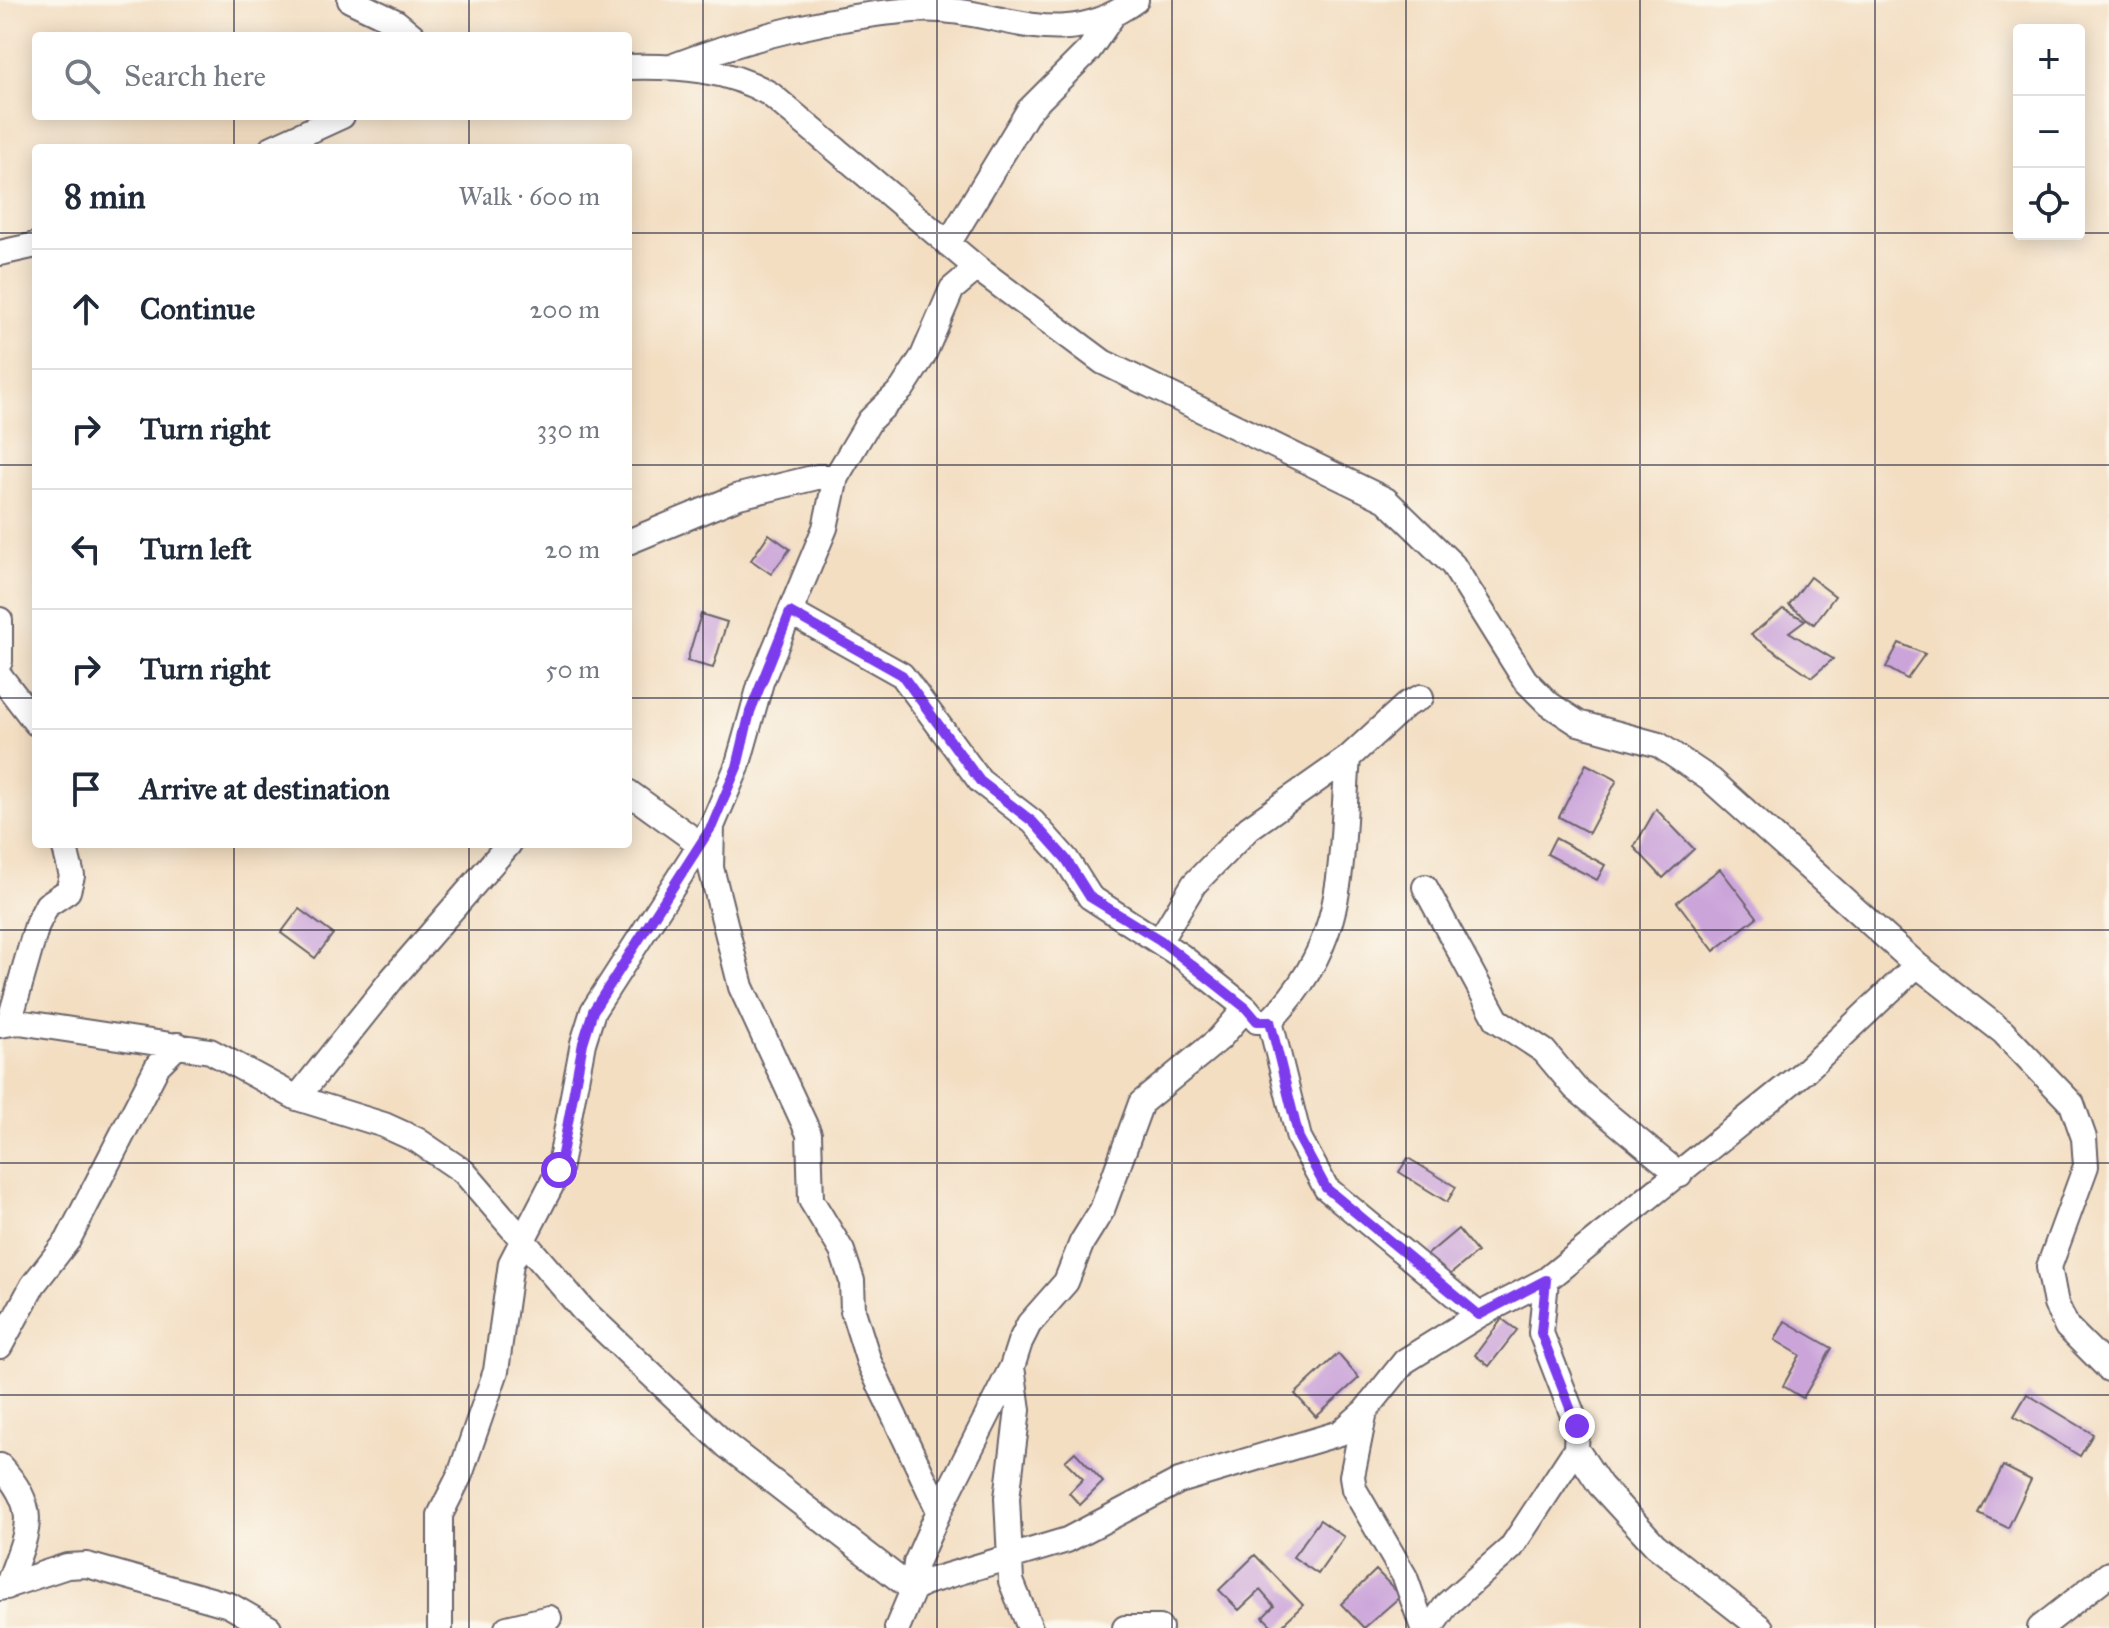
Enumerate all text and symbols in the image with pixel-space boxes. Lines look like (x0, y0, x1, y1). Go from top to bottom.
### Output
map controls (2013, 24, 2085, 240)
button: + (2013, 24, 2085, 96)
search box (32, 32, 632, 120)
icon: search (60, 54, 104, 98)
text: Search here (124, 58, 266, 94)
button: − (2013, 96, 2085, 168)
button: locate (2013, 168, 2085, 240)
text: 8 min (64, 176, 146, 217)
text: Walk · 600 m (459, 180, 600, 212)
icon: ahead (64, 287, 108, 331)
text: Continue (140, 291, 255, 327)
text: 200 m (529, 293, 600, 325)
icon: right (64, 407, 108, 451)
text: Turn right (140, 411, 271, 447)
text: 330 m (537, 413, 600, 445)
icon: left (64, 527, 108, 571)
text: Turn left (140, 531, 251, 567)
text: 20 m (545, 533, 600, 565)
icon: right (64, 647, 108, 691)
text: Turn right (140, 651, 271, 687)
text: 50 m (545, 653, 600, 685)
icon: arrive (64, 767, 108, 811)
text: Arrive at destination (140, 771, 390, 807)
route start (541, 1152, 577, 1188)
route end (1559, 1408, 1595, 1444)

